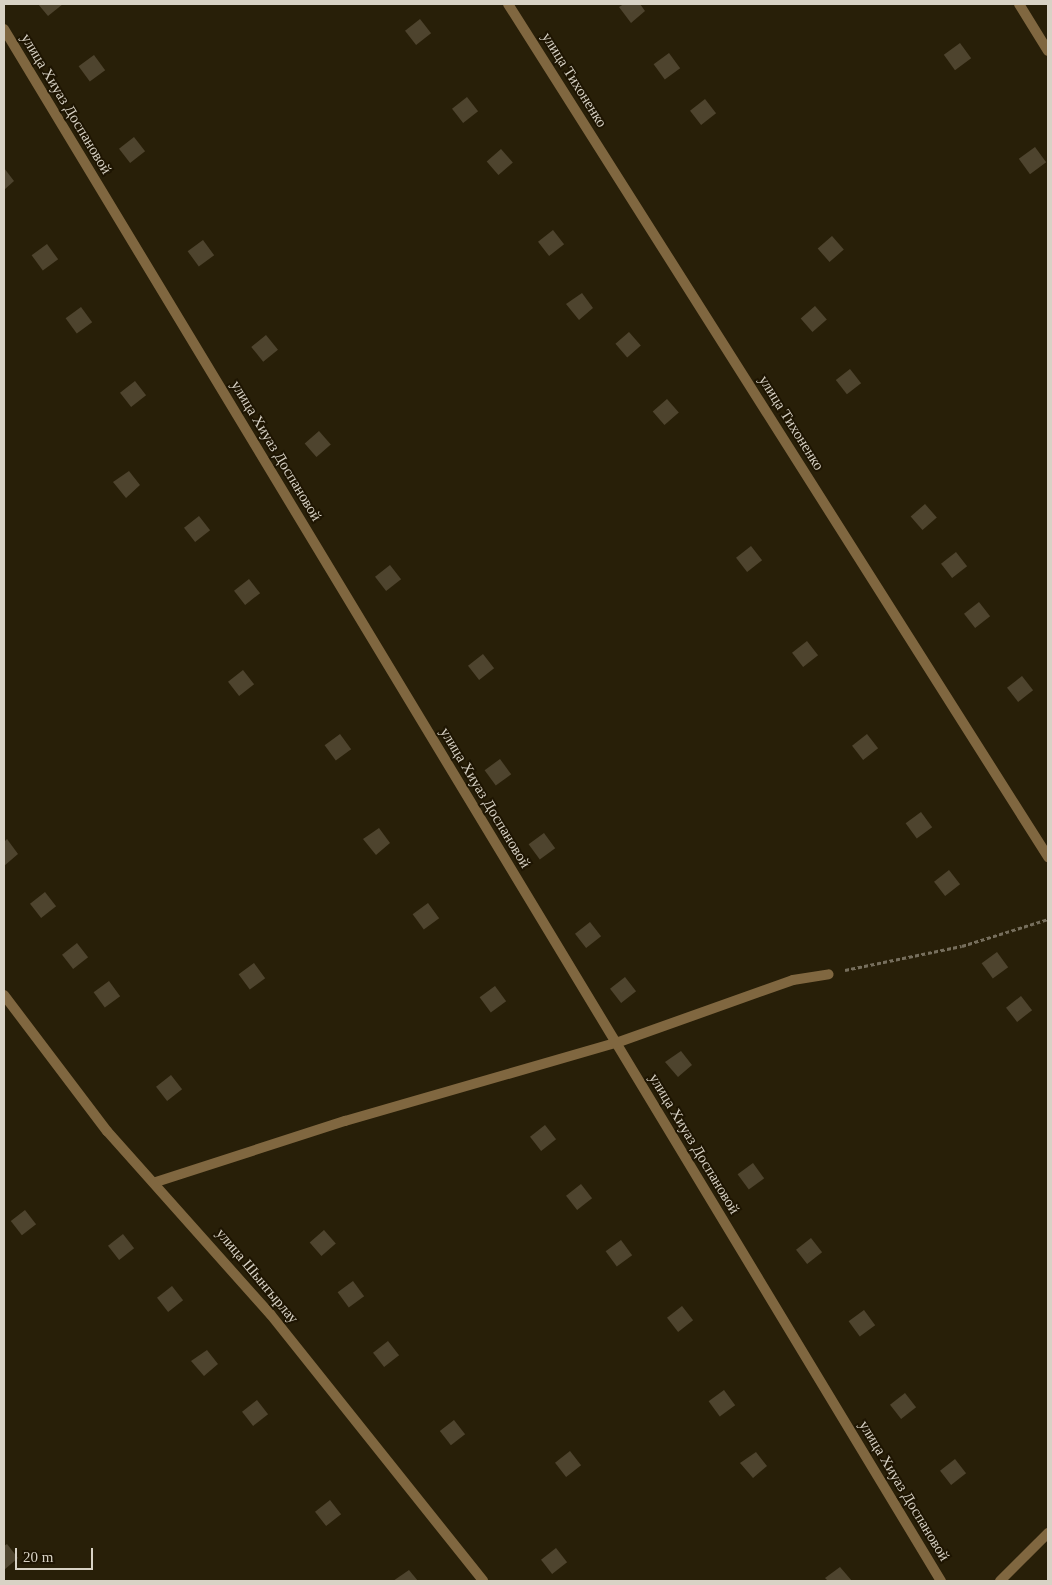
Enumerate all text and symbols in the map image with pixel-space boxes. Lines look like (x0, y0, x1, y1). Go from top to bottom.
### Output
street label: улица Тихоненко (538, 29, 610, 131)
street label: улица Хиуаз Доспановой (17, 30, 115, 178)
street label: улица Тихоненко (755, 372, 827, 474)
street label: улица Хиуаз Доспановой (227, 377, 325, 525)
street label: улица Хиуаз Доспановой (436, 724, 534, 872)
street label: улица Хиуаз Доспановой (645, 1070, 743, 1218)
street label: улица Шынгырлау (212, 1225, 302, 1327)
street label: улица Хиуаз Доспановой (855, 1417, 953, 1565)
scale bar (18, 1538, 95, 1570)
text: 20 m (23, 1549, 53, 1565)

